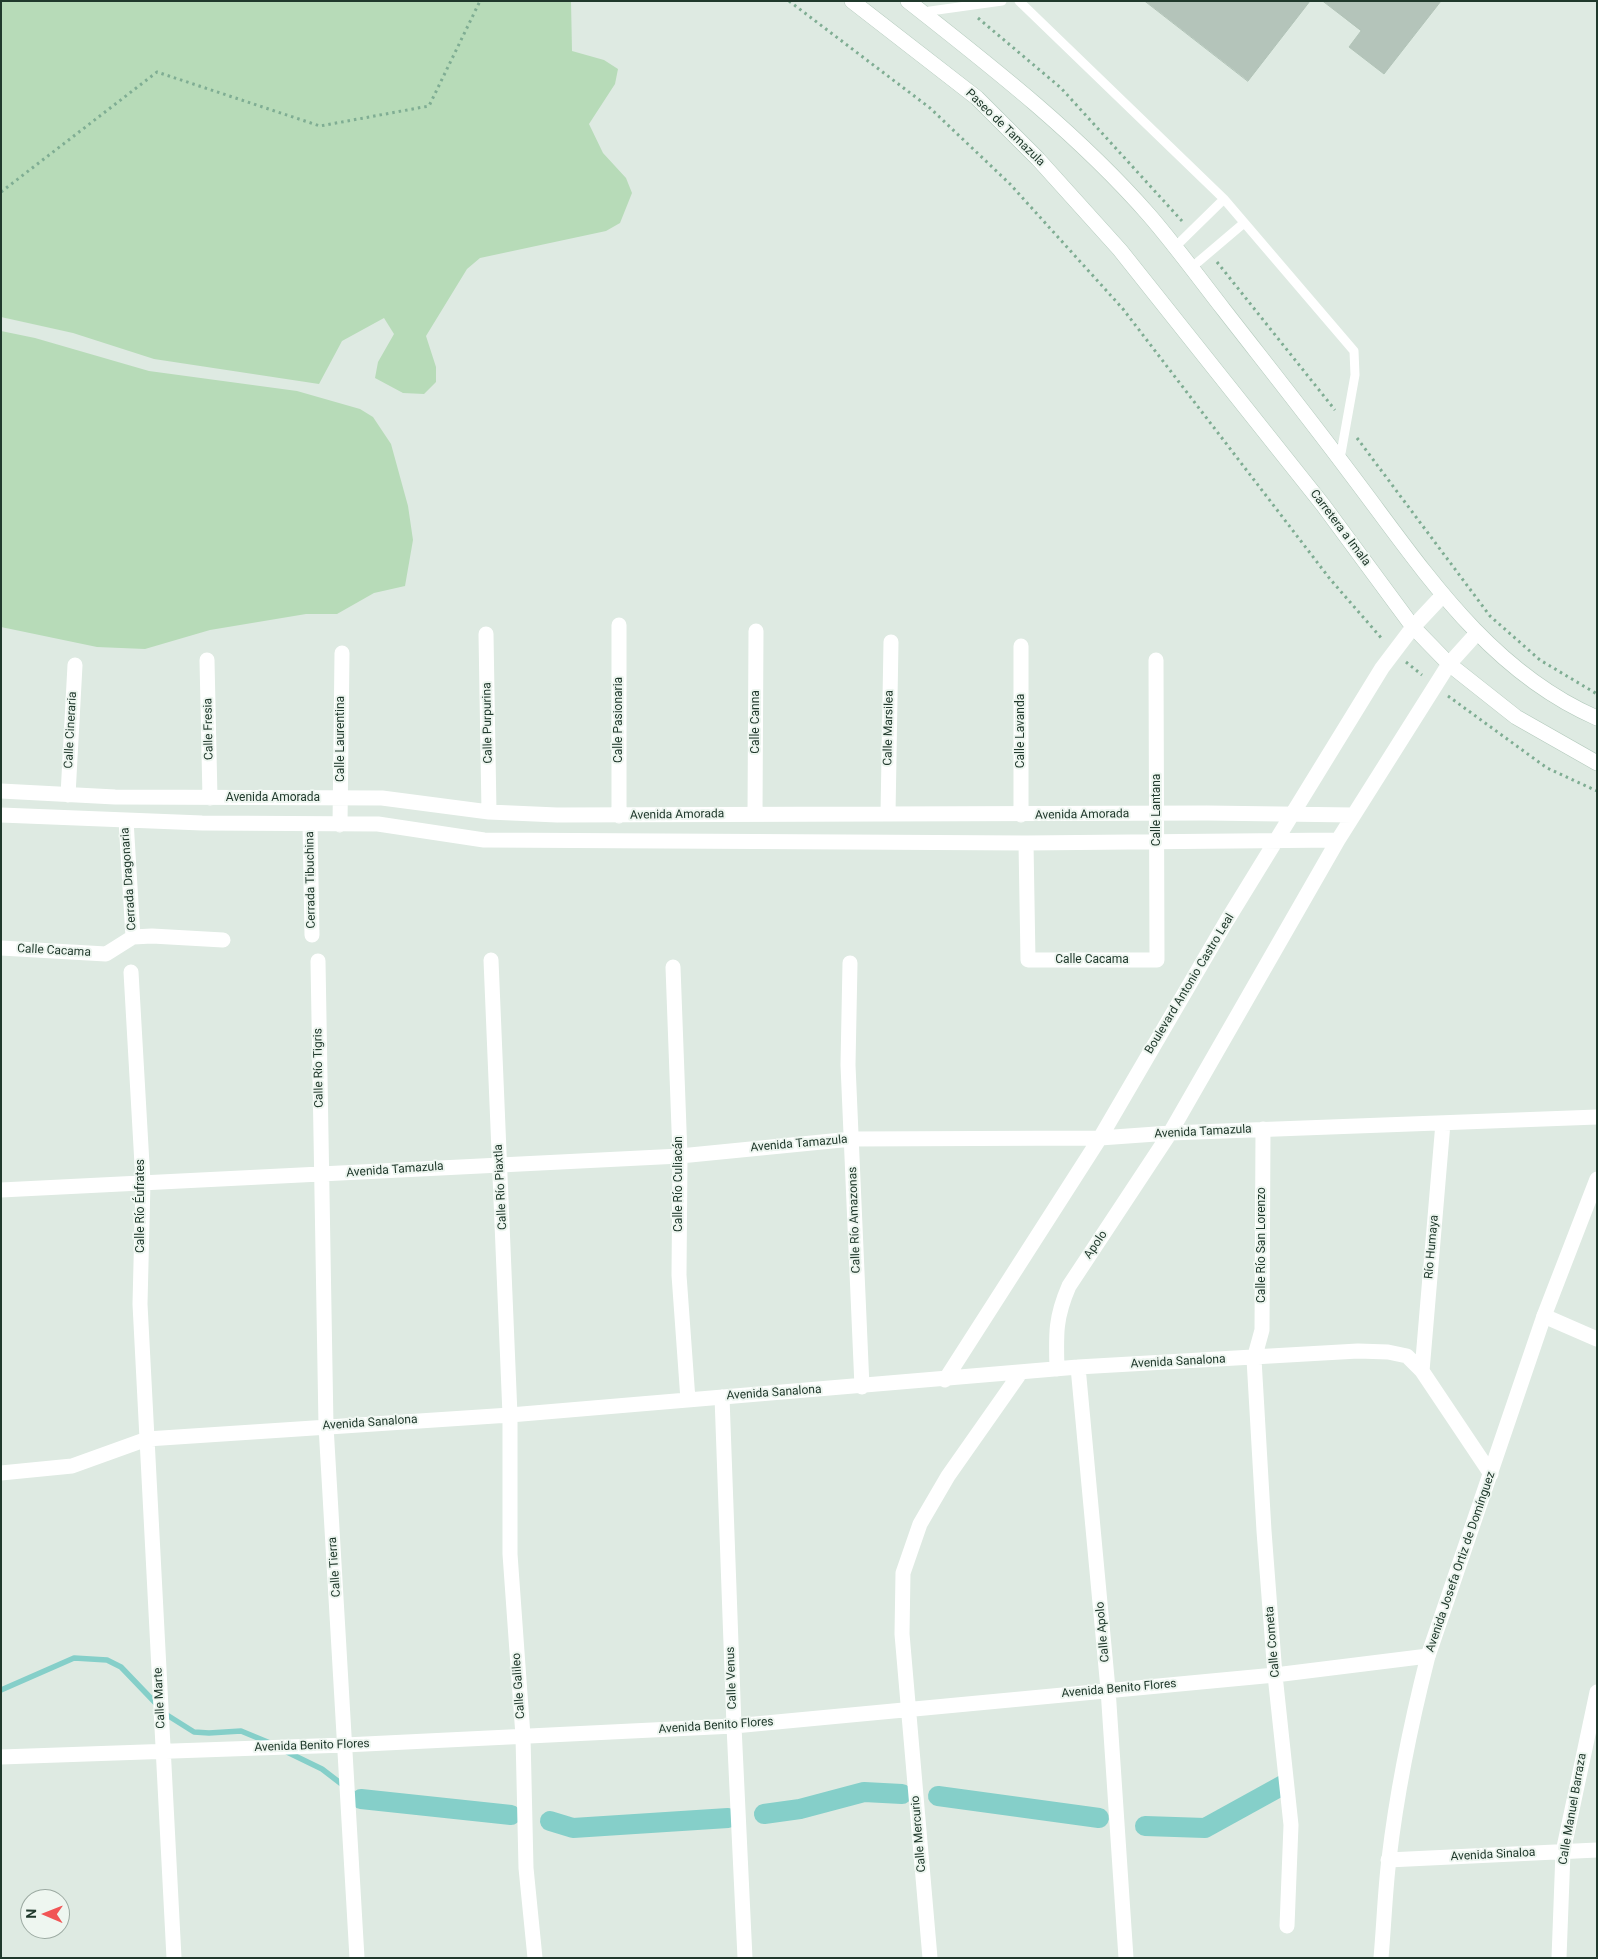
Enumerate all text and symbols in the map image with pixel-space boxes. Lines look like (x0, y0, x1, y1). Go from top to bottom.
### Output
street label: Paseo de Tamazula (962, 86, 1048, 170)
street label: Carretera a Imala (1307, 487, 1373, 569)
street label: Calle Pasionaria (612, 677, 626, 763)
street label: Calle Purpurina (480, 682, 496, 764)
street label: Calle Canna (749, 690, 763, 754)
street label: Calle Marsilea (881, 690, 897, 766)
street label: Calle Cineraria (62, 691, 80, 769)
street label: Calle Lavanda (1014, 694, 1028, 768)
street label: Calle Laurentina (334, 696, 348, 782)
street label: Calle Fresia (201, 698, 217, 760)
street label: Calle Lantana (1150, 774, 1164, 846)
street label: Avenida Amorada (226, 791, 320, 805)
street label: Avenida Amorada (630, 807, 724, 823)
street label: Avenida Amorada (1035, 807, 1129, 823)
street label: Cerrada Dragonaria (118, 827, 140, 931)
street label: Cerrada Tibuchina (303, 831, 319, 929)
street label: Boulevard Antonio Castro Leal (1142, 911, 1238, 1057)
street label: Calle Cacama (17, 942, 91, 960)
street label: Calle Cacama (1055, 953, 1129, 967)
street label: Calle Río Tigris (311, 1028, 327, 1108)
street label: Avenida Tamazula (1154, 1122, 1252, 1142)
street label: Avenida Tamazula (750, 1133, 848, 1155)
street label: Calle Río Culiacán (672, 1136, 686, 1232)
street label: Calle Río Piaxtla (492, 1144, 510, 1230)
street label: Calle Río Éufrates (134, 1159, 148, 1253)
street label: Avenida Tamazula (346, 1159, 444, 1181)
street label: Calle Río Amazonas (846, 1166, 864, 1274)
street label: Calle Río San Lorenzo (1255, 1187, 1269, 1303)
street label: Río Humaya (1422, 1214, 1442, 1280)
street label: Apolo (1081, 1228, 1111, 1262)
street label: Avenida Sanalona (1130, 1352, 1226, 1372)
street label: Avenida Sanalona (726, 1382, 822, 1404)
street label: Avenida Sanalona (322, 1412, 418, 1434)
street label: Avenida Josefa Ortiz de Domínguez (1423, 1470, 1499, 1654)
street label: Calle Tierra (326, 1536, 344, 1598)
street label: Calle Apolo (1093, 1601, 1113, 1663)
street label: Calle Cometa (1263, 1606, 1283, 1678)
street label: Calle Venus (724, 1646, 740, 1710)
street label: Calle Galileo (510, 1652, 528, 1720)
street label: Calle Marte (151, 1667, 169, 1729)
street label: Avenida Benito Flores (1061, 1677, 1177, 1701)
street label: Avenida Benito Flores (658, 1715, 774, 1737)
street label: Avenida Benito Flores (254, 1737, 370, 1755)
street label: Calle Manuel Barraza (1556, 1752, 1590, 1866)
street label: Calle Mercurio (908, 1795, 930, 1873)
street label: Avenida Sinaloa (1450, 1846, 1536, 1864)
north arrow (20, 1889, 70, 1939)
text: N (23, 1909, 39, 1919)

